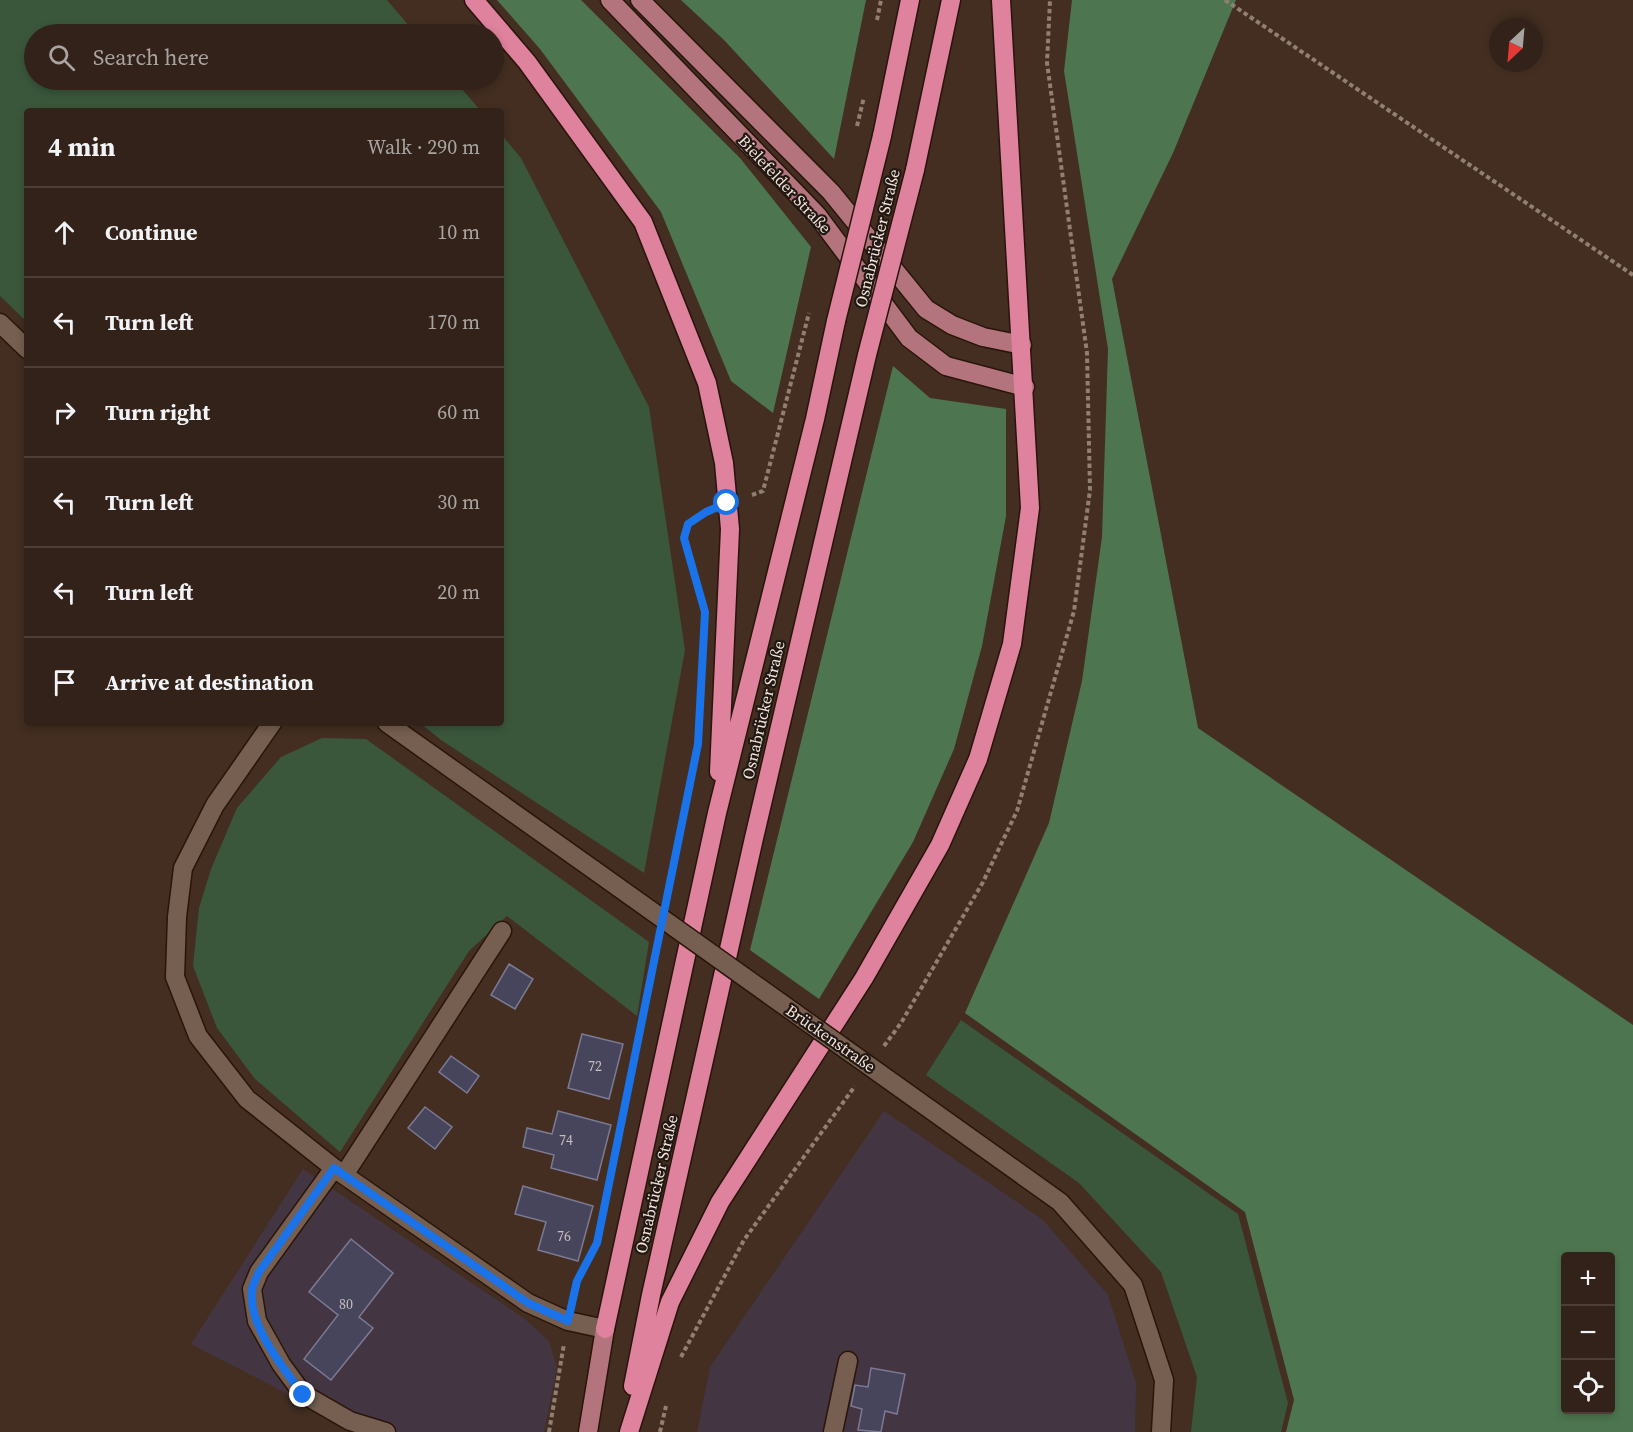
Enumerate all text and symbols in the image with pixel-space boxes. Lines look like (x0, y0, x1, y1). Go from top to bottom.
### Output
north arrow (1489, 18, 1543, 72)
search box (24, 24, 504, 90)
icon: search (45, 41, 78, 74)
text: Search here (93, 42, 209, 72)
text: 4 min (48, 129, 115, 165)
street label: Bielefelder Straße (734, 130, 836, 238)
text: Walk · 290 m (367, 133, 480, 161)
street label: Osnabrücker Straße (849, 167, 905, 309)
icon: ahead (48, 216, 81, 249)
text: Continue (105, 217, 198, 247)
text: 10 m (437, 218, 480, 246)
icon: left (48, 306, 81, 339)
text: Turn left (105, 307, 193, 337)
text: 170 m (427, 308, 480, 336)
icon: right (48, 396, 81, 429)
text: Turn right (105, 397, 210, 427)
text: 60 m (437, 398, 480, 426)
icon: left (48, 486, 81, 519)
text: Turn left (105, 487, 193, 517)
text: 30 m (437, 488, 480, 516)
route start (713, 489, 739, 515)
icon: left (48, 576, 81, 609)
text: Turn left (105, 577, 193, 607)
text: 20 m (437, 578, 480, 606)
street label: Osnabrücker Straße (736, 639, 790, 781)
icon: arrive (48, 666, 81, 699)
text: Arrive at destination (105, 667, 314, 697)
street label: Brückenstraße (782, 999, 880, 1077)
house number: 72 (588, 1056, 602, 1076)
street label: Osnabrücker Straße (629, 1113, 683, 1255)
house number: 74 (559, 1130, 573, 1150)
house number: 76 (557, 1226, 571, 1246)
map controls (1561, 1252, 1615, 1414)
button: + (1561, 1252, 1615, 1306)
house number: 80 (339, 1294, 353, 1314)
button: − (1561, 1306, 1615, 1360)
button: locate (1561, 1360, 1615, 1414)
route end (289, 1381, 315, 1407)

